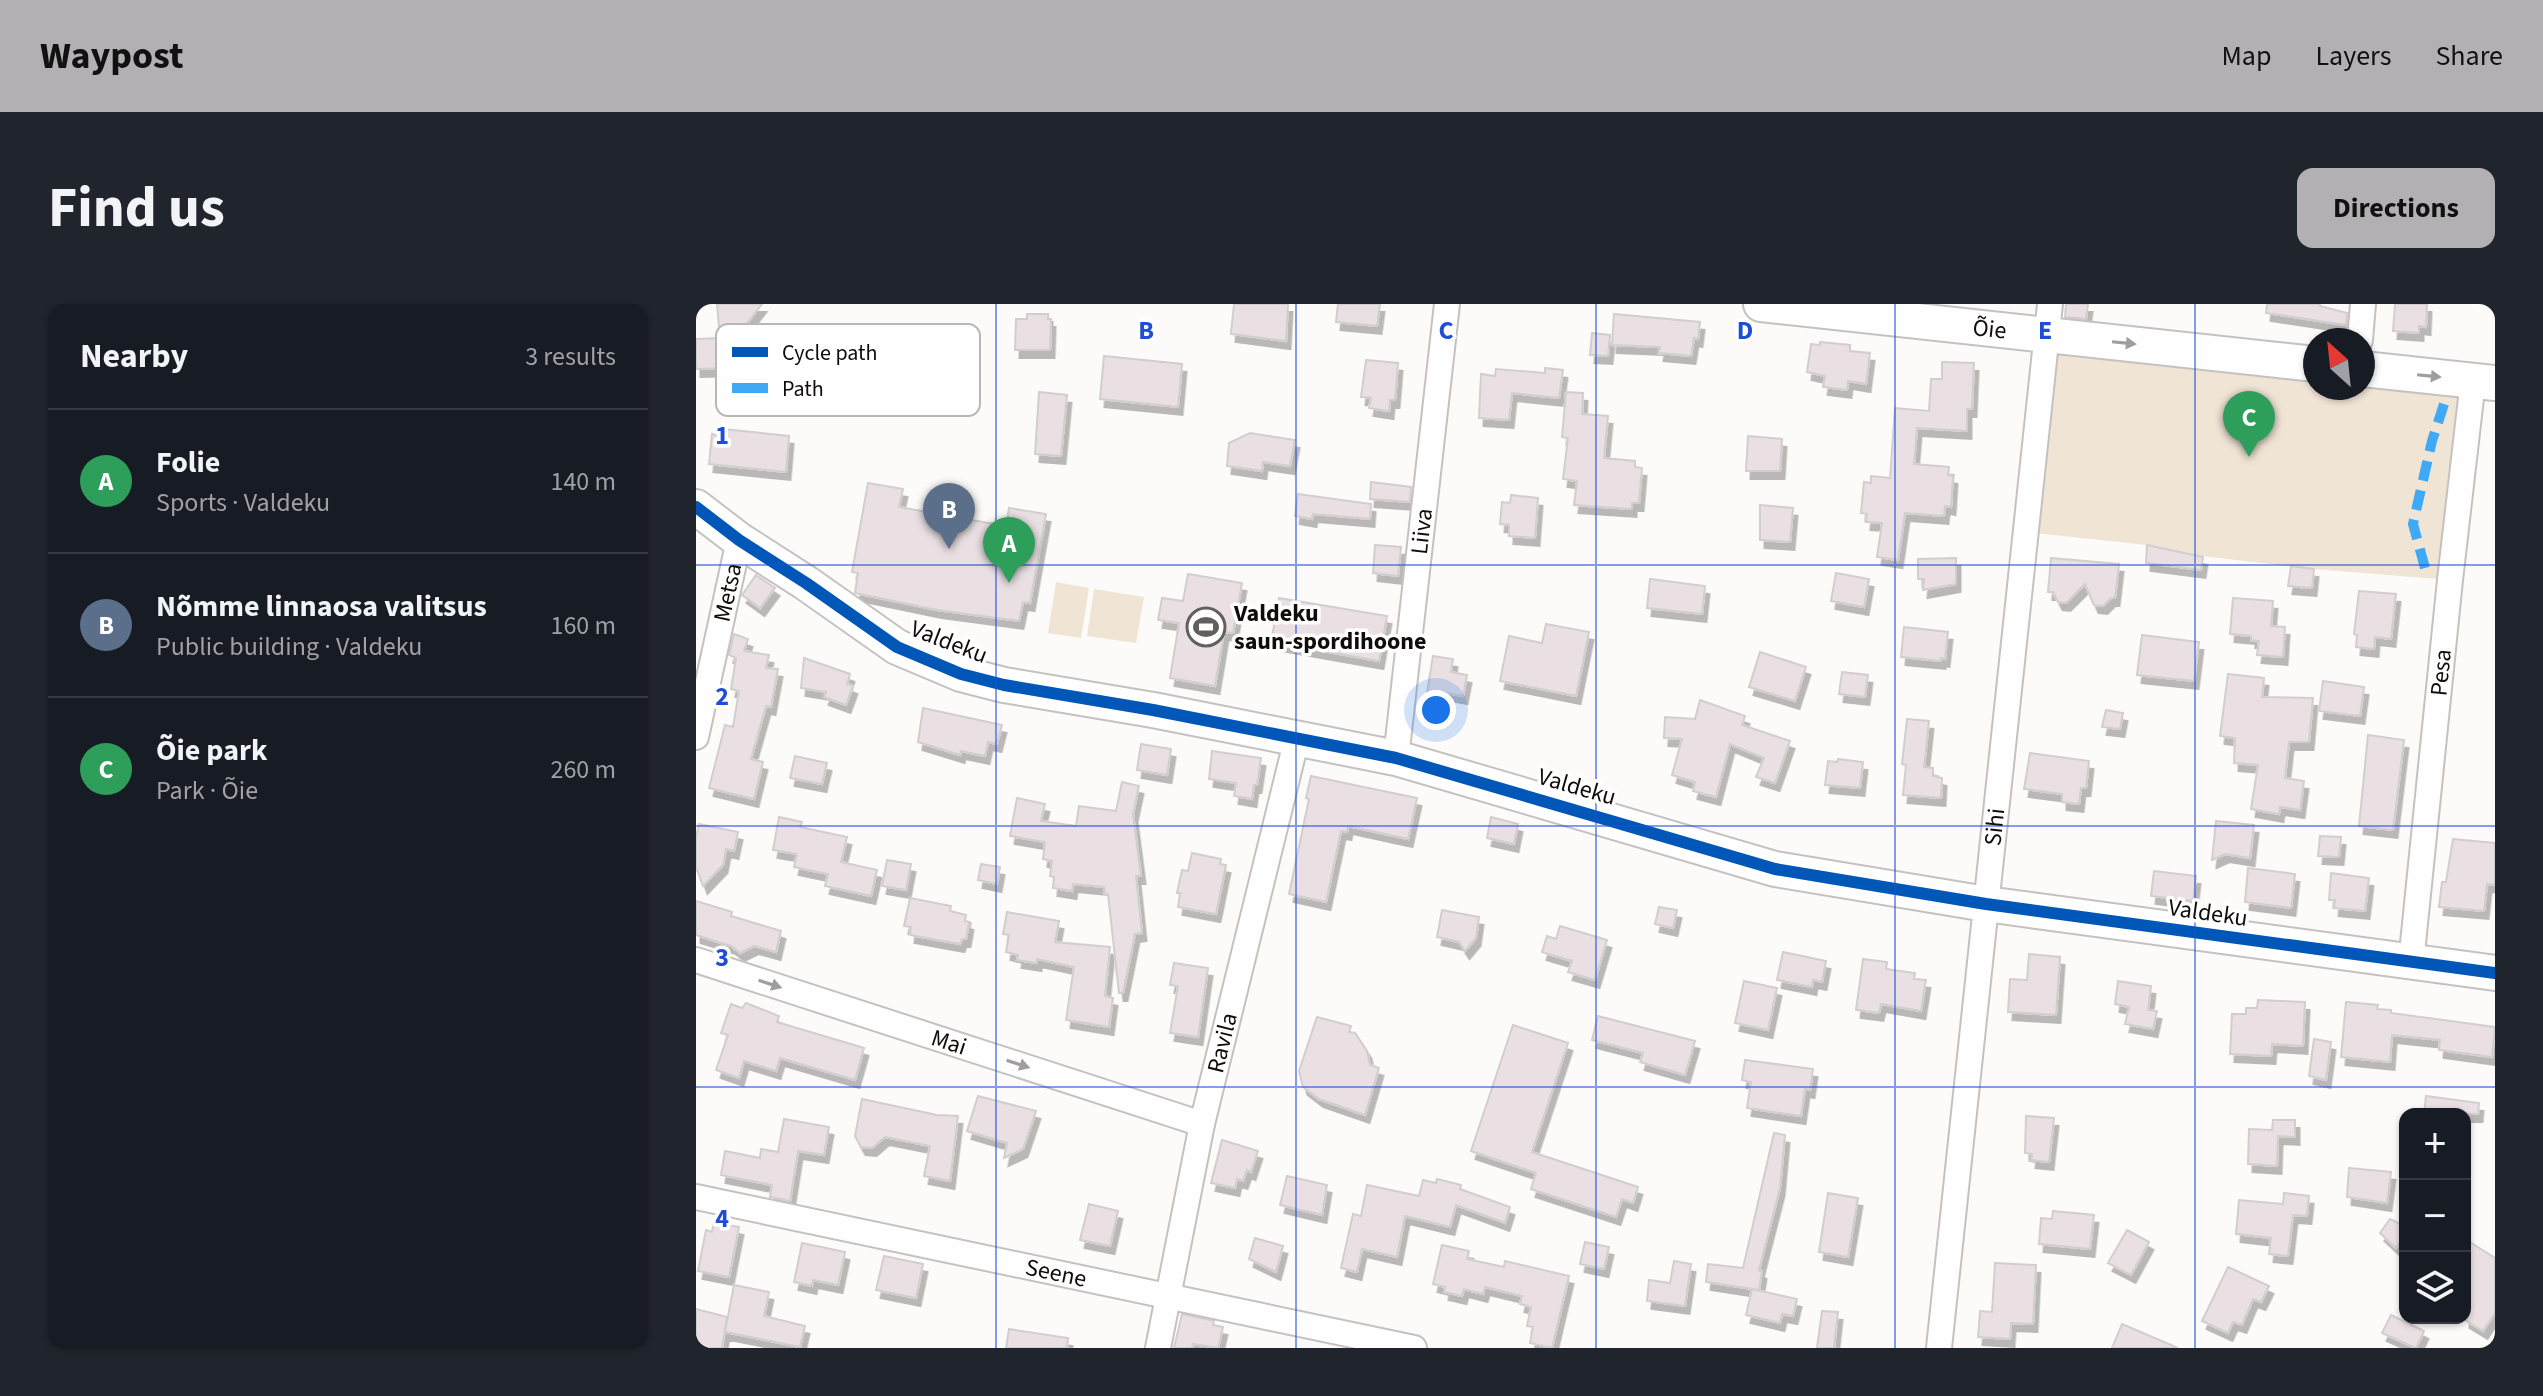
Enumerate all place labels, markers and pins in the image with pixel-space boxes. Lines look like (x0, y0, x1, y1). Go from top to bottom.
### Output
pin: C (2223, 391, 2275, 457)
pin: B (923, 483, 975, 549)
pin: A (983, 517, 1035, 583)
place label: Valdeku saun-spordihoone (1233, 596, 1427, 659)
sports icon: Valdeku saun-spordihoone (1185, 606, 1227, 648)

